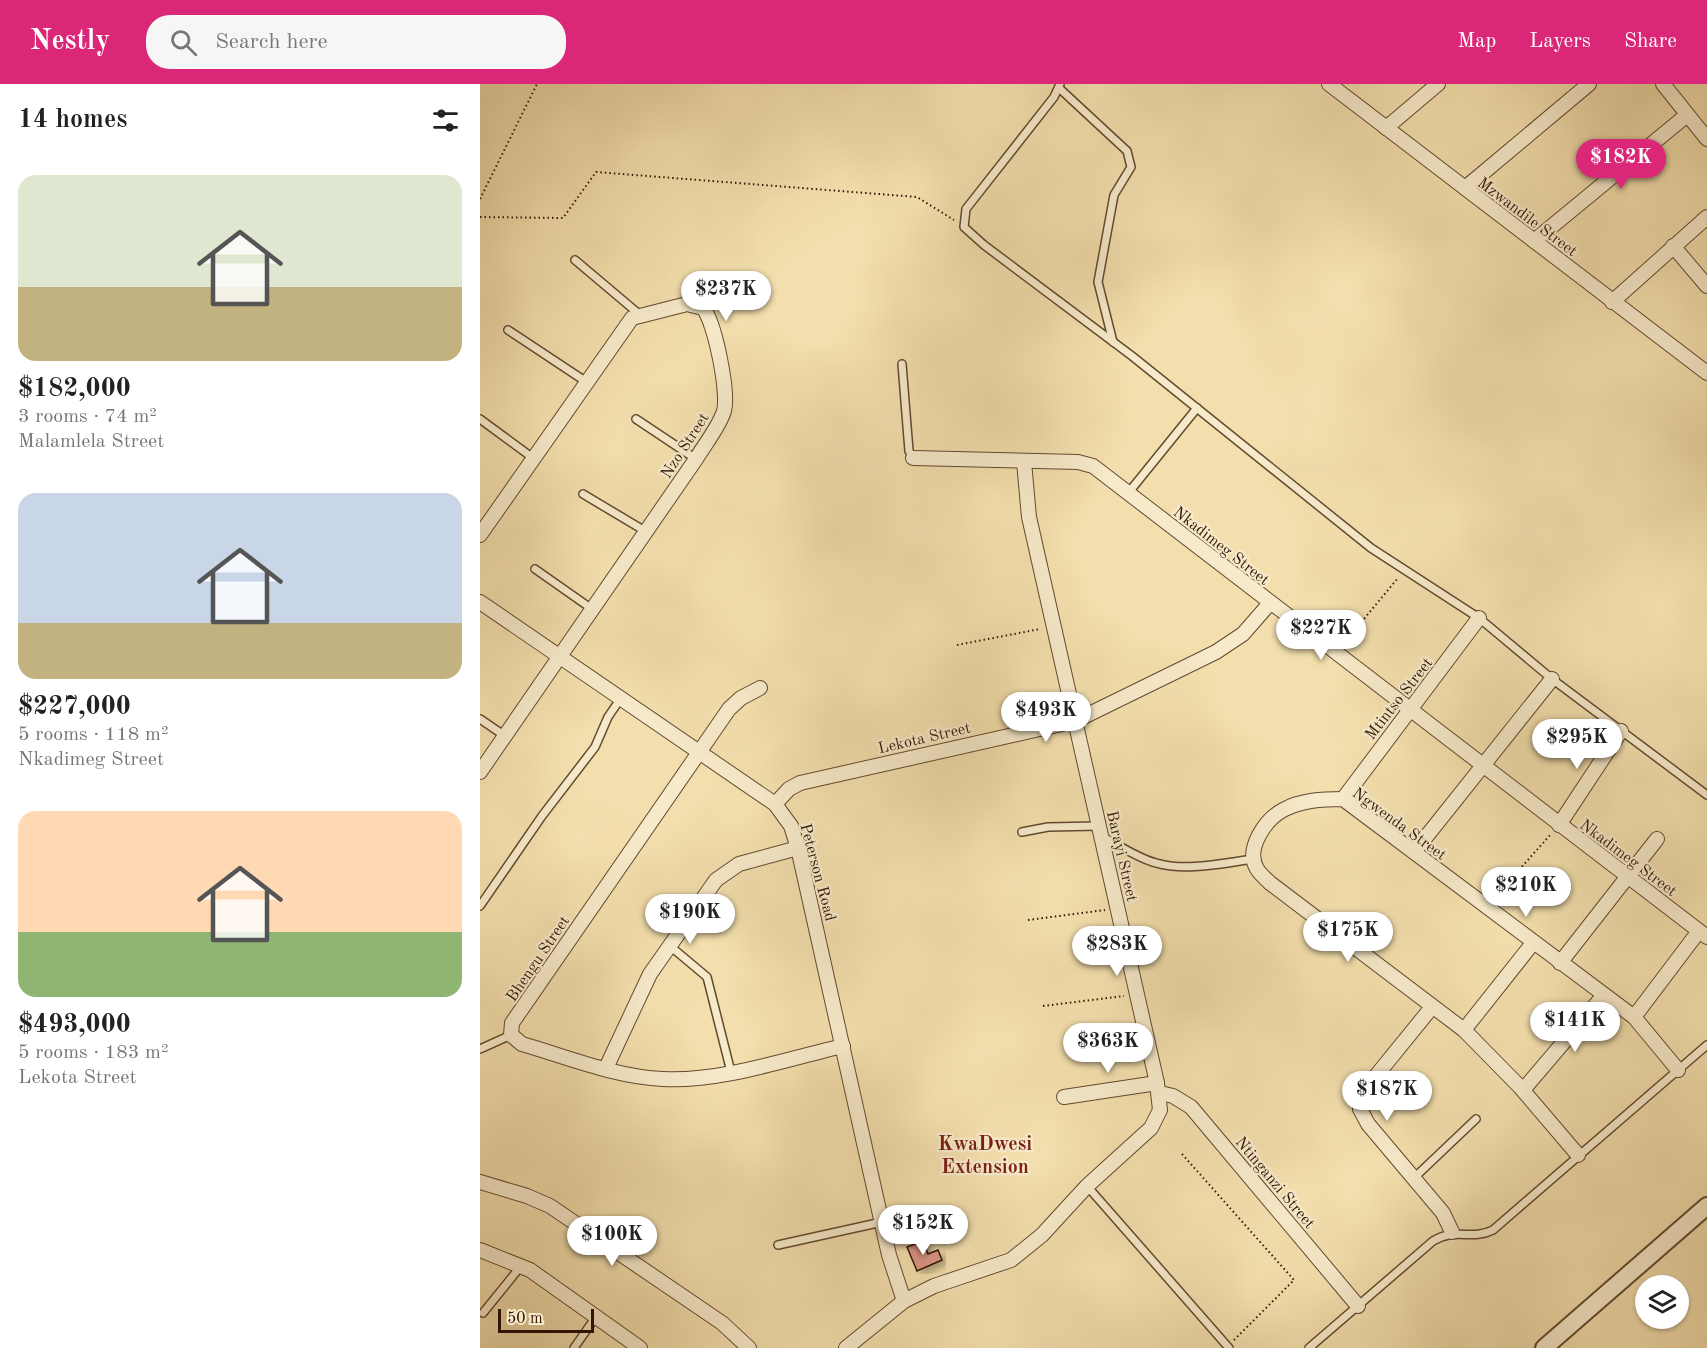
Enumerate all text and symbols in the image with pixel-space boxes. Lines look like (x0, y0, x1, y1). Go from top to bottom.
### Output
search box (146, 15, 566, 69)
icon: search (167, 26, 200, 59)
text: Nestly (30, 28, 110, 56)
text: Search here (215, 31, 328, 53)
text: Map (1457, 31, 1496, 52)
text: Layers (1529, 31, 1591, 52)
text: Share (1624, 31, 1677, 52)
icon: filters (429, 104, 462, 137)
text: 14 homes (18, 107, 127, 133)
pin: $182K (1579, 139, 1663, 190)
text: $182K (1590, 148, 1652, 168)
street label: Mzwandile Street (1474, 175, 1580, 260)
icon: home (186, 214, 294, 322)
pin: $237K (684, 271, 768, 322)
text: $237K (695, 280, 757, 300)
text: $182,000 (18, 376, 131, 402)
text: 3 rooms · 74 m² (18, 407, 157, 427)
street label: Nzo Street (659, 410, 713, 482)
text: Malamlela Street (18, 432, 164, 452)
street label: Nkadimeg Street (1170, 504, 1272, 589)
icon: home (186, 532, 294, 640)
pin: $227K (1279, 610, 1363, 661)
text: $227K (1290, 619, 1352, 639)
street label: Mtintso Street (1363, 655, 1437, 743)
pin: $493K (1004, 692, 1088, 743)
text: $227,000 (18, 694, 131, 720)
text: $493K (1015, 701, 1077, 721)
pin: $295K (1535, 719, 1619, 770)
street label: Lekota Street (876, 720, 973, 757)
text: 5 rooms · 118 m² (18, 725, 168, 745)
text: $295K (1546, 728, 1608, 748)
text: Nkadimeg Street (18, 750, 164, 770)
street label: Ngwenda Street (1349, 785, 1449, 864)
street label: Barayi Street (1103, 809, 1139, 904)
street label: Nkadimeg Street (1576, 817, 1680, 900)
street label: Peterson Road (796, 822, 838, 923)
icon: home (186, 850, 294, 958)
pin: $210K (1484, 867, 1568, 918)
text: $210K (1495, 876, 1557, 896)
pin: $190K (648, 894, 732, 945)
text: $190K (659, 903, 721, 923)
pin: $175K (1306, 912, 1390, 963)
street label: Bhengu Street (504, 913, 573, 1005)
text: $175K (1317, 921, 1379, 941)
pin: $283K (1075, 926, 1159, 977)
text: $283K (1086, 935, 1148, 955)
pin: $141K (1533, 1002, 1617, 1053)
text: $141K (1544, 1011, 1606, 1031)
text: $493,000 (18, 1012, 131, 1038)
pin: $363K (1066, 1023, 1150, 1074)
text: $363K (1077, 1032, 1139, 1052)
text: 5 rooms · 183 m² (18, 1043, 168, 1063)
text: Lekota Street (18, 1068, 136, 1088)
pin: $187K (1345, 1071, 1429, 1122)
text: $187K (1356, 1080, 1418, 1100)
street label: Ntinganzi Street (1232, 1134, 1318, 1233)
district label: KwaDwesi Extension (938, 1135, 1032, 1178)
pin: $152K (881, 1205, 965, 1256)
text: $152K (892, 1214, 954, 1234)
pin: $100K (570, 1216, 654, 1267)
text: $100K (581, 1225, 643, 1245)
map controls (1635, 1275, 1689, 1329)
button: layers (1635, 1275, 1689, 1329)
scale bar (498, 1306, 594, 1334)
text: 50 m (507, 1311, 543, 1327)

